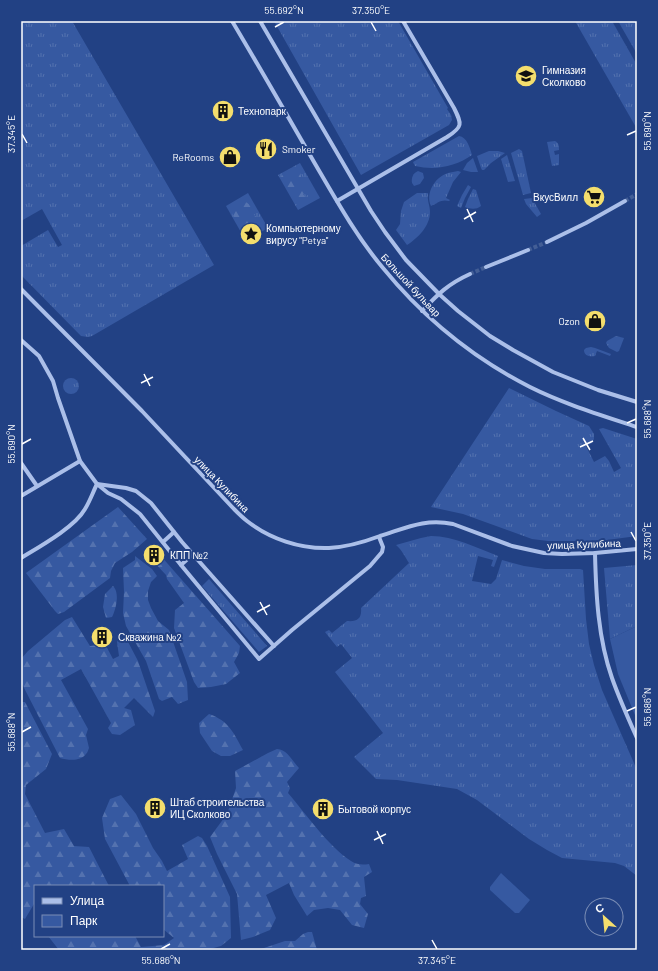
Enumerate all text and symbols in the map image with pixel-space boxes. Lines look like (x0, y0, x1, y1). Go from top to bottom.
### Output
text: 55.692°N (264, 4, 304, 16)
text: 37.350°E (352, 4, 390, 16)
school or university icon: Гимназия Сколково (513, 63, 539, 89)
place label: Гимназия Сколково (542, 64, 586, 88)
building icon: Технопарк (210, 98, 236, 124)
place label: Технопарк (238, 105, 287, 117)
text: 55.690°N (641, 111, 653, 151)
text: 37.345°E (5, 115, 17, 153)
restaurant icon: Smoker (253, 136, 279, 162)
place label: Smoker (282, 143, 316, 155)
shop icon: ReRooms (217, 144, 243, 170)
place label: ReRooms (173, 151, 214, 163)
supermarket icon: ВкусВилл (581, 184, 607, 210)
place label: ВкусВилл (533, 191, 578, 203)
place icon: Компьютерному вирусу "Petya" (238, 221, 264, 247)
place label: Компьютерному вирусу "Petya" (266, 222, 341, 246)
street label: Большой бульвар (379, 251, 444, 319)
shop icon: Ozon (582, 308, 608, 334)
place label: Ozon (558, 315, 580, 327)
text: 55.688°N (641, 399, 653, 439)
text: 55.690°N (5, 424, 17, 464)
street label: улица Кулибина (192, 453, 252, 515)
text: 37.350°E (641, 522, 653, 560)
street label: улица Кулибина (547, 537, 622, 551)
building icon: КПП №2 (141, 542, 167, 568)
place label: КПП №2 (170, 549, 208, 561)
building icon: Скважина №2 (89, 624, 115, 650)
place label: Скважина №2 (118, 631, 182, 643)
text: 55.686°N (641, 687, 653, 727)
text: 55.688°N (5, 712, 17, 752)
building icon: Штаб строительства ИЦ Сколково (142, 795, 168, 821)
place label: Штаб строительства ИЦ Сколково (170, 796, 265, 820)
building icon: Бытовой корпус (310, 796, 336, 822)
place label: Бытовой корпус (338, 803, 411, 815)
legend (34, 885, 164, 937)
text: Улица (70, 893, 104, 908)
north arrow (584, 897, 624, 937)
text: С (593, 900, 606, 915)
text: Парк (70, 913, 98, 928)
text: 55.686°N (141, 954, 181, 966)
text: 37.345°E (418, 954, 456, 966)

